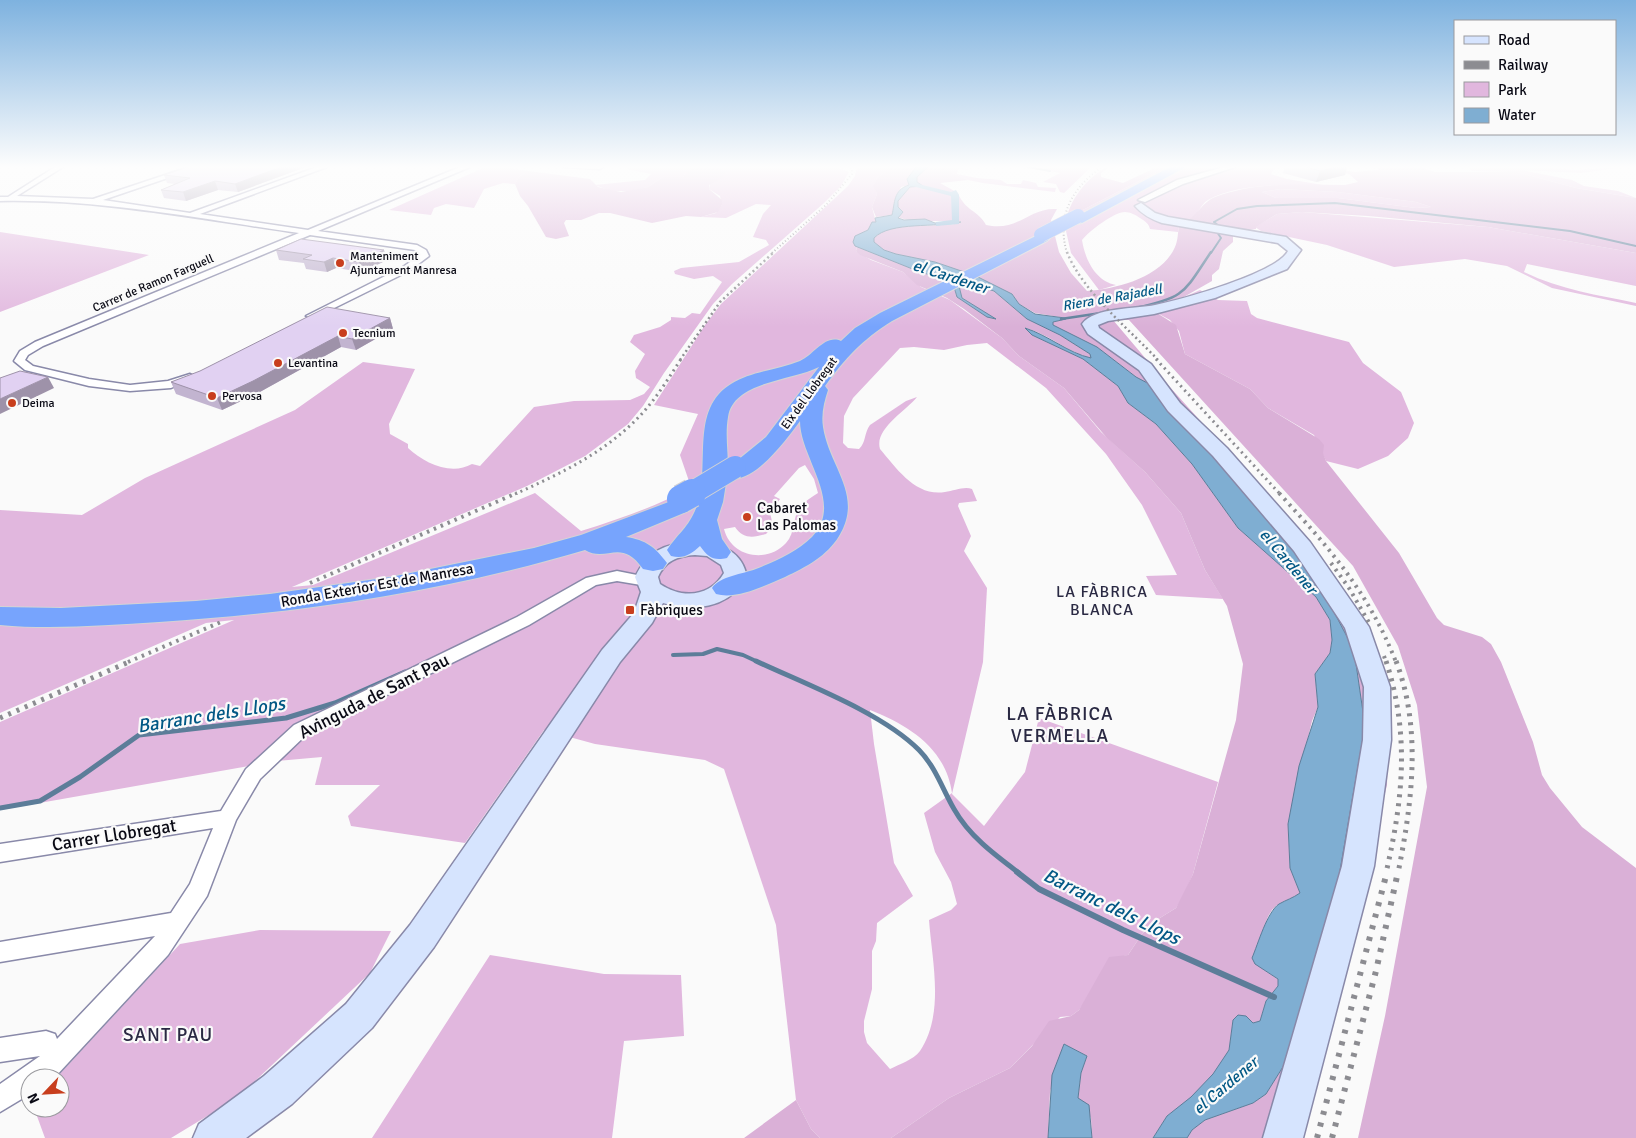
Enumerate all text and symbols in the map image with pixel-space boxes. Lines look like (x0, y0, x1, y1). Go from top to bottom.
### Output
legend (1454, 20, 1616, 135)
text: Road (1498, 31, 1530, 49)
text: Railway (1498, 56, 1548, 74)
text: Park (1498, 81, 1527, 99)
text: Water (1498, 106, 1536, 124)
place label: Manteniment Ajuntament Manresa (350, 249, 457, 278)
street label: Carrer de Ramon Farguell (90, 251, 216, 316)
water label: el Cardener (910, 255, 993, 299)
marker: Manteniment Ajuntament Manresa (334, 257, 346, 269)
water label: Riera de Rajadell (1061, 280, 1164, 315)
place label: Tecnium (353, 326, 396, 341)
marker: Tecnium (337, 327, 349, 339)
street label: Eix del Llobregat (778, 354, 841, 432)
place label: Levantina (288, 356, 338, 371)
marker: Levantina (272, 357, 284, 369)
place label: Pervosa (222, 389, 262, 404)
marker: Pervosa (206, 390, 218, 402)
place label: Deima (22, 396, 55, 411)
marker: Deima (6, 397, 18, 409)
place label: Cabaret Las Palomas (757, 499, 837, 534)
marker: Cabaret Las Palomas (741, 511, 753, 523)
water label: el Cardener (1255, 525, 1323, 600)
street label: Ronda Exterior Est de Manresa (279, 559, 475, 611)
district label: LA FÀBRICA BLANCA (1056, 582, 1148, 620)
place label: Fàbriques (640, 601, 703, 619)
marker: Fàbriques (624, 604, 636, 616)
street label: Avinguda de Sant Pau (295, 649, 453, 743)
water label: Barranc dels Llops (136, 691, 288, 739)
district label: LA FÀBRICA VERMELLA (1006, 702, 1114, 748)
street label: Carrer Llobregat (50, 814, 178, 856)
water label: Barranc dels Llops (1039, 863, 1185, 951)
district label: SANT PAU (123, 1023, 213, 1047)
water label: el Cardener (1189, 1051, 1264, 1119)
north arrow (20, 1068, 70, 1118)
text: N (24, 1090, 43, 1106)

